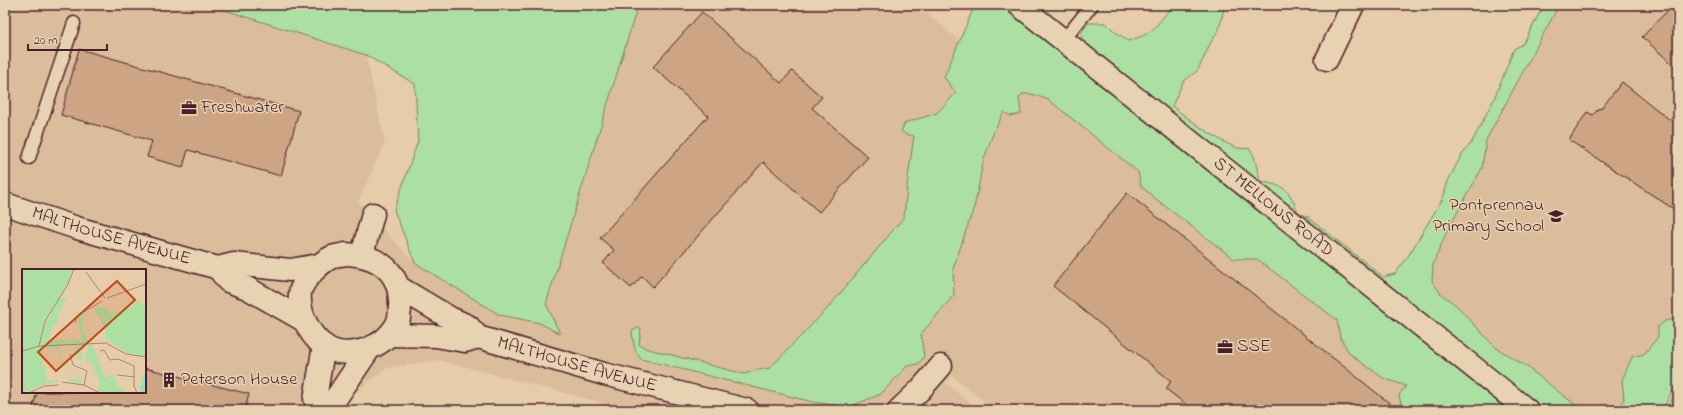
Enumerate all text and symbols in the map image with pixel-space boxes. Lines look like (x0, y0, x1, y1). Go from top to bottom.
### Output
scale bar (28, 26, 107, 52)
text: 20 m (34, 32, 57, 50)
place label: Freshwater (200, 95, 284, 121)
office icon: Freshwater (180, 99, 198, 117)
street label: ST MELLONS ROAD (1207, 151, 1339, 264)
place label: Pontprennau Primary School (1433, 193, 1544, 240)
street label: MALTHOUSE AVENUE (28, 201, 194, 273)
school or university icon: Pontprennau Primary School (1547, 207, 1565, 225)
inset map (22, 269, 146, 393)
street label: MALTHOUSE AVENUE (494, 330, 660, 400)
place label: SSE (1237, 334, 1271, 360)
office icon: SSE (1216, 338, 1234, 356)
place label: Peterson House (181, 367, 298, 393)
building icon: Peterson House (160, 371, 178, 389)

